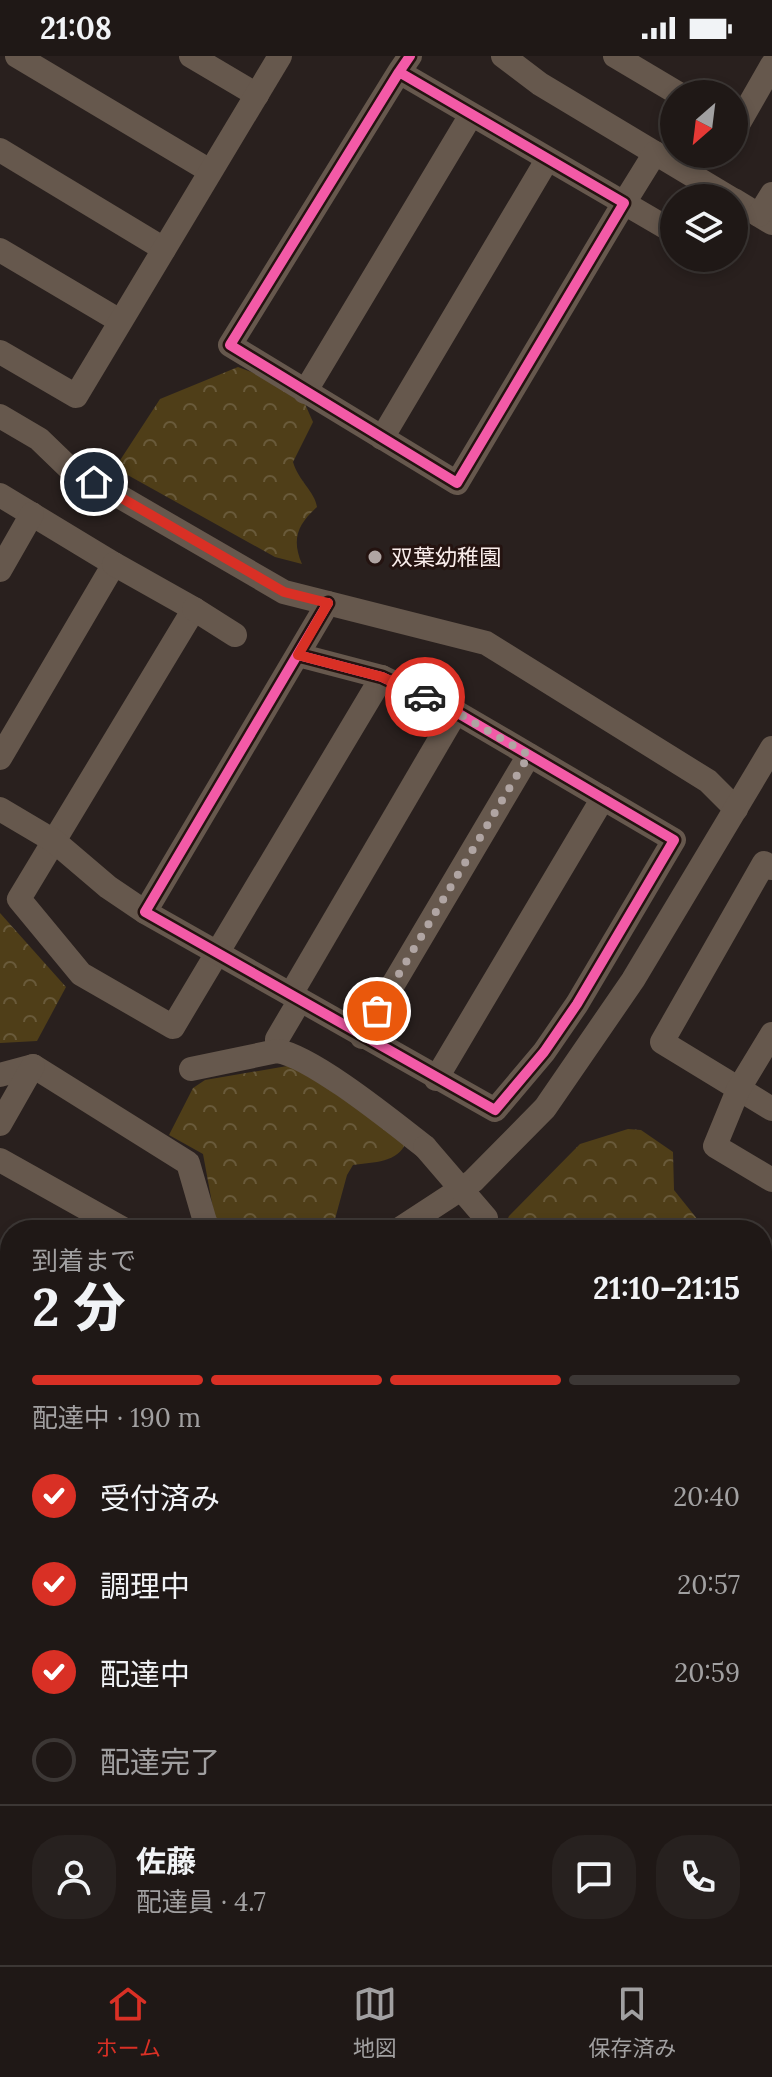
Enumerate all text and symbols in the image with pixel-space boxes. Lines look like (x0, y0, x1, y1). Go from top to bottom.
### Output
text: 21:08 (40, 9, 112, 47)
north arrow (660, 80, 748, 168)
map controls (660, 80, 748, 272)
button: layers (660, 184, 748, 272)
pin (60, 448, 128, 516)
icon: home (72, 460, 116, 504)
place label: 双葉幼稚園 (391, 543, 501, 571)
marker: 双葉幼稚園 (366, 548, 384, 566)
courier (385, 657, 465, 737)
icon: car (403, 675, 447, 719)
pin (343, 977, 411, 1045)
icon: bag (355, 989, 399, 1033)
text: 到着まで (32, 1244, 136, 1277)
text: 21:10–21:15 (593, 1269, 740, 1307)
text: 2 分 (32, 1274, 125, 1340)
text: 配達中 · 190 m (32, 1401, 201, 1434)
icon: check (32, 1474, 76, 1518)
text: 受付済み (100, 1479, 220, 1517)
text: 20:40 (673, 1480, 740, 1513)
icon: check (32, 1562, 76, 1606)
text: 調理中 (100, 1567, 190, 1605)
text: 20:57 (677, 1568, 740, 1601)
icon: check (32, 1650, 76, 1694)
text: 配達中 (100, 1655, 190, 1693)
text: 20:59 (674, 1656, 740, 1689)
text: 配達完了 (100, 1743, 220, 1781)
button: person (32, 1835, 116, 1919)
button: chat (552, 1835, 636, 1919)
button: phone (656, 1835, 740, 1919)
text: 佐藤 (136, 1842, 196, 1880)
text: 配達員 · 4.7 (136, 1885, 266, 1918)
tab: ホーム (96, 1982, 161, 2062)
tab: 地図 (353, 1982, 397, 2062)
tab: 保存済み (588, 1982, 676, 2062)

